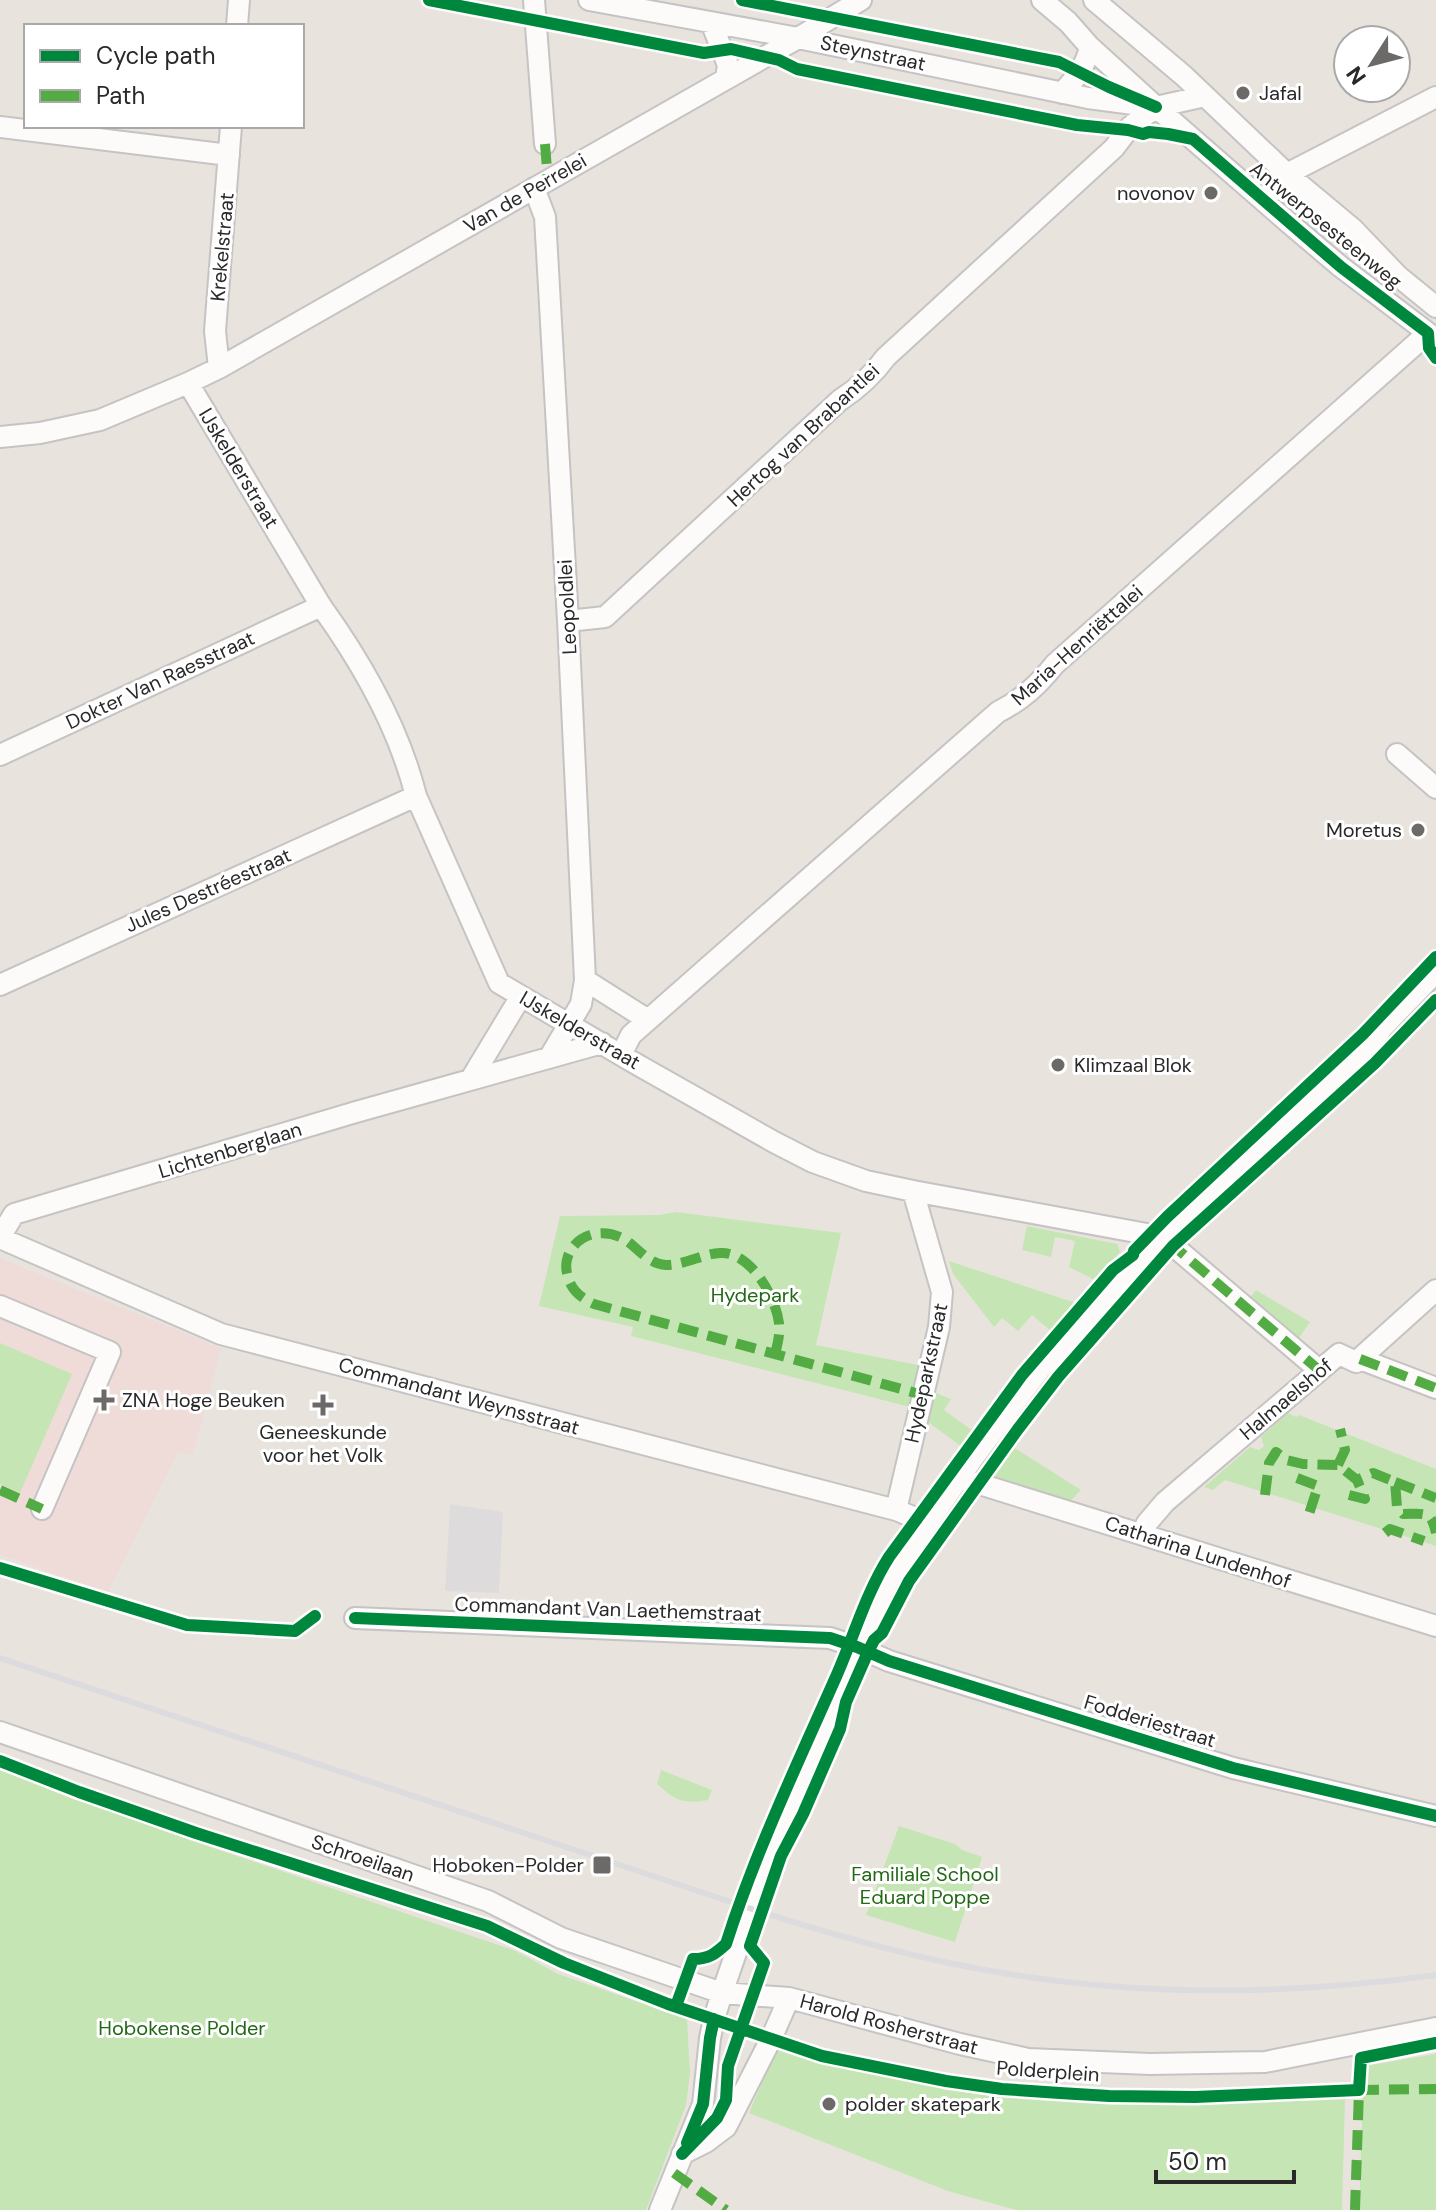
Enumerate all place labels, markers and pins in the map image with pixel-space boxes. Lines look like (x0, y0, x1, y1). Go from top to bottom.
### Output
place label: Jafal (1259, 80, 1302, 106)
marker: Jafal (1234, 84, 1252, 102)
place label: novonov (1117, 180, 1195, 206)
marker: novonov (1202, 184, 1220, 202)
place label: Moretus (1326, 817, 1402, 843)
marker: Moretus (1409, 821, 1427, 839)
place label: Klimzaal Blok (1074, 1052, 1192, 1078)
marker: Klimzaal Blok (1049, 1056, 1067, 1074)
place label: ZNA Hoge Beuken (122, 1387, 285, 1413)
marker: ZNA Hoge Beuken (93, 1389, 115, 1411)
marker: Geneeskunde voor het Volk (312, 1394, 334, 1416)
place label: Geneeskunde voor het Volk (259, 1419, 387, 1468)
place label: Hoboken-Polder (432, 1852, 584, 1878)
marker: Hoboken-Polder (591, 1854, 613, 1876)
place label: polder skatepark (845, 2091, 1001, 2117)
marker: polder skatepark (820, 2095, 838, 2113)

